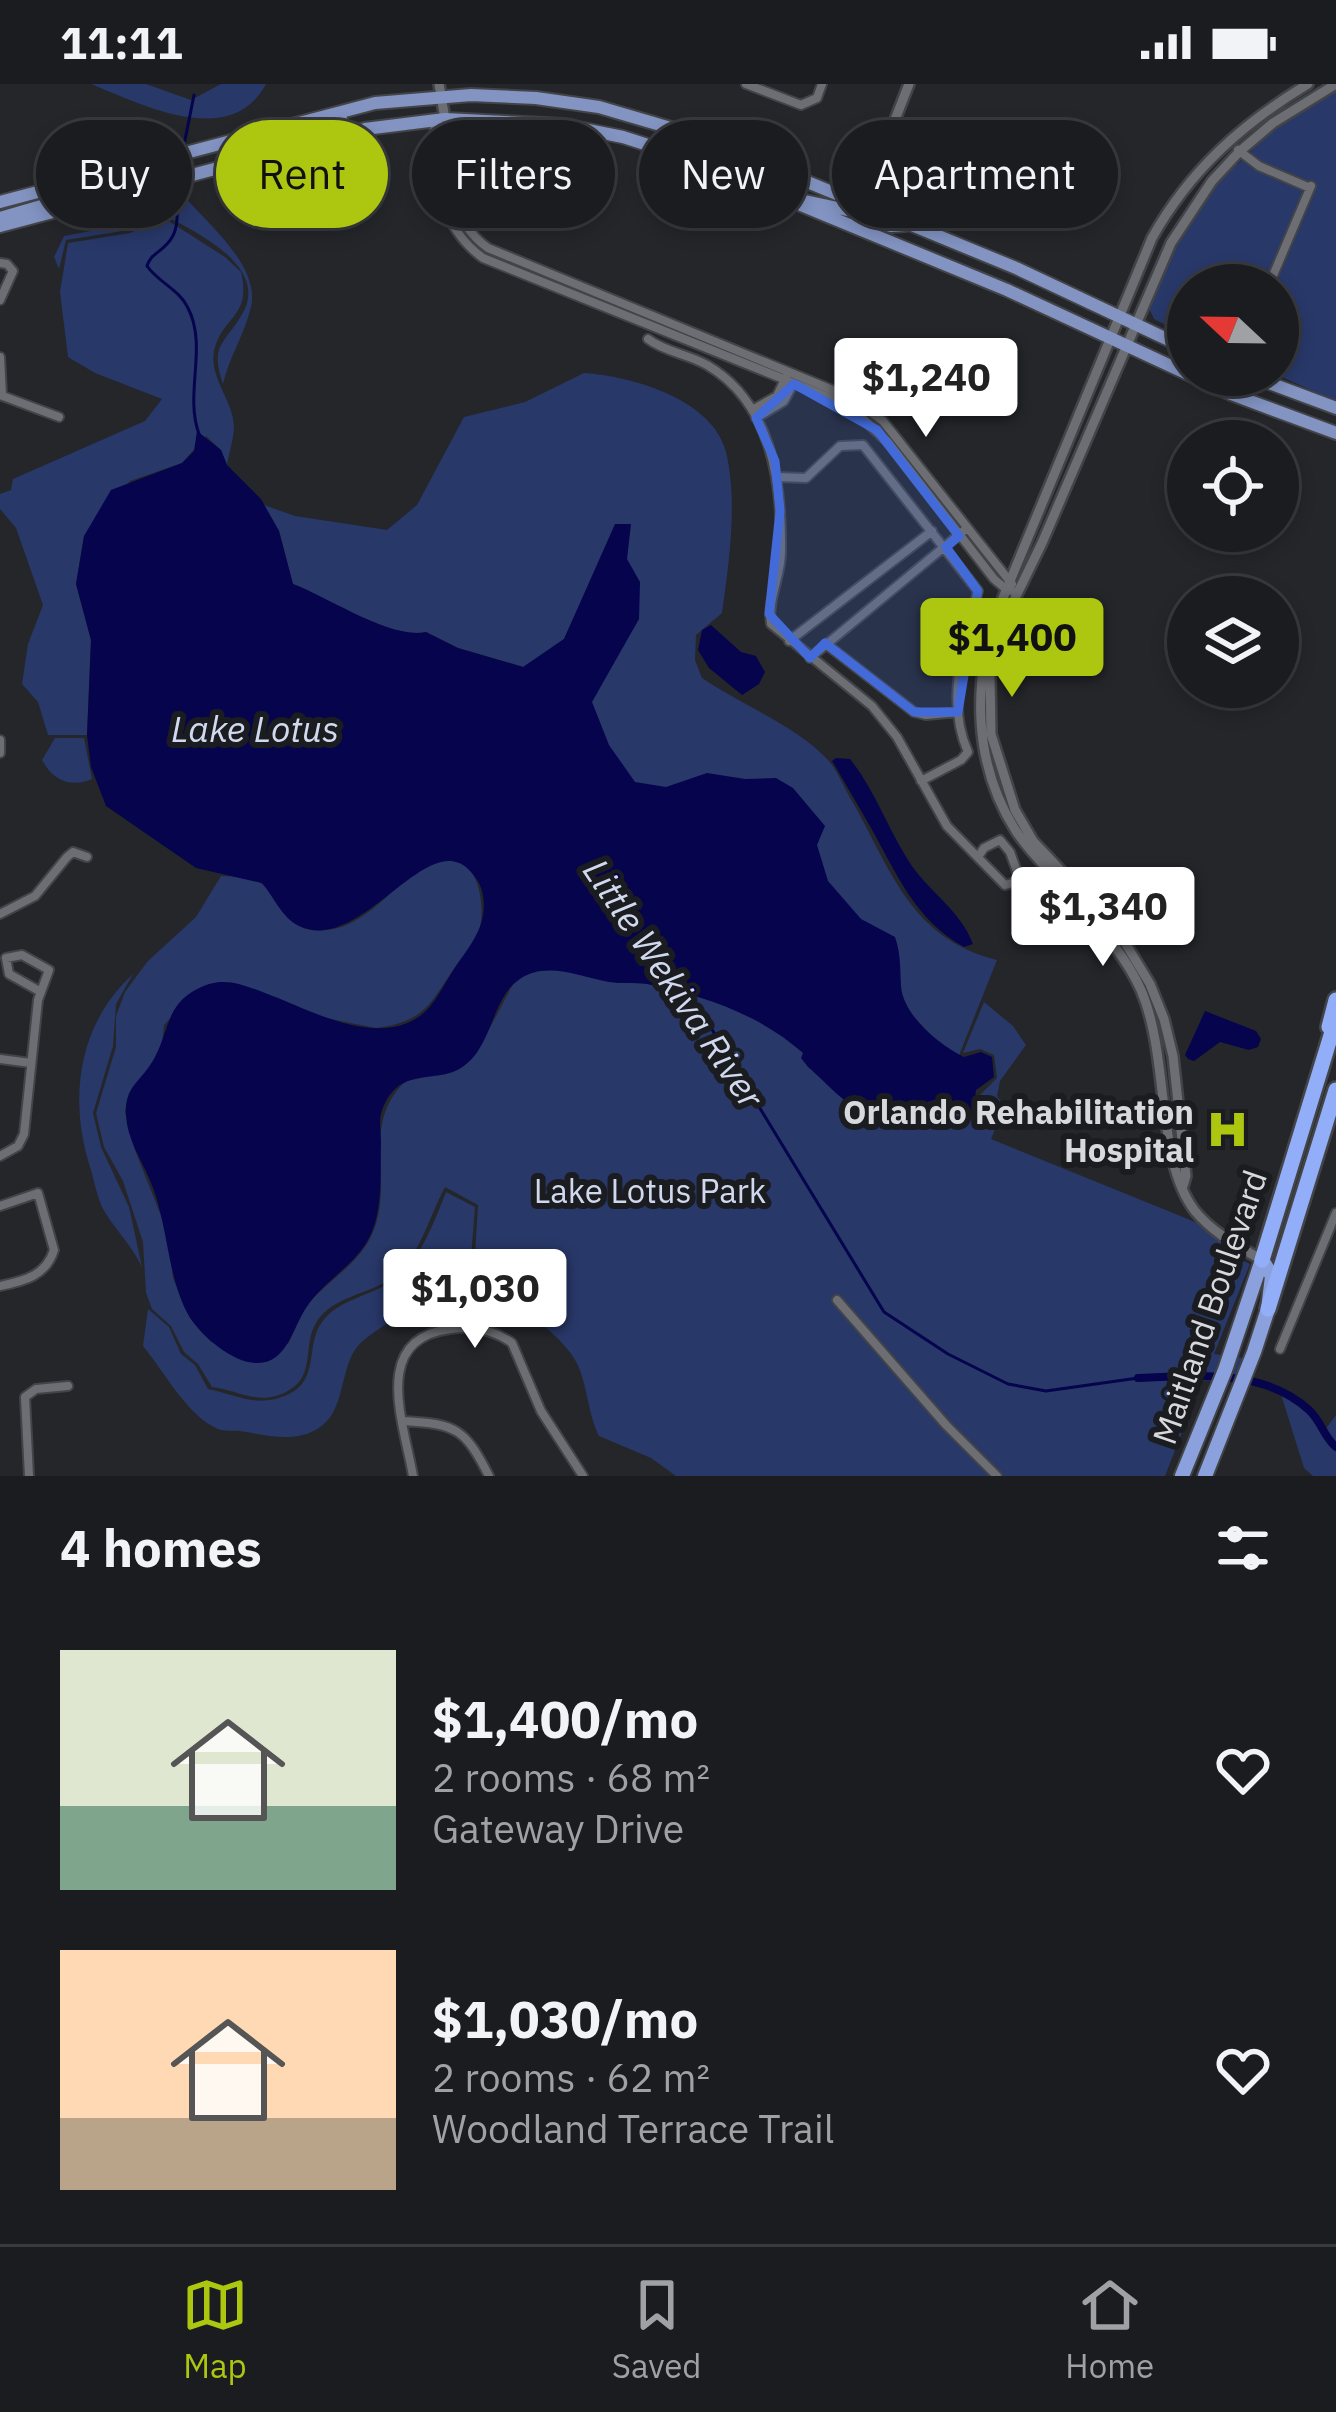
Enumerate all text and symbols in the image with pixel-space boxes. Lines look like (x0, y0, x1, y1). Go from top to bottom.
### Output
text: 11:11 (60, 13, 183, 71)
chip: Buy (36, 120, 192, 228)
chip: Rent (216, 120, 388, 228)
chip: Filters (412, 120, 615, 228)
chip: New (639, 120, 808, 228)
chip: Apartment (832, 120, 1118, 228)
north arrow (1167, 264, 1299, 396)
map controls (1167, 264, 1299, 708)
pin: $1,240 (828, 338, 1024, 440)
text: $1,240 (861, 351, 991, 402)
button: locate (1167, 420, 1299, 552)
button: layers (1167, 576, 1299, 708)
pin: $1,400 (914, 598, 1110, 700)
text: $1,400 (947, 611, 1077, 662)
water label: Lake Lotus (171, 705, 339, 752)
water label: Little Wekiva River (573, 849, 775, 1117)
pin: $1,340 (1005, 867, 1201, 969)
text: $1,340 (1038, 880, 1168, 931)
place label: Orlando Rehabilitation Hospital (843, 1090, 1194, 1171)
hospital icon: Orlando Rehabilitation Hospital (1205, 1107, 1251, 1153)
street label: Maitland Boulevard (1142, 1164, 1276, 1450)
park label: Lake Lotus Park (534, 1169, 766, 1212)
pin: $1,030 (377, 1249, 573, 1351)
text: $1,030 (410, 1262, 540, 1313)
text: 4 homes (60, 1515, 262, 1581)
icon: filters (1210, 1515, 1276, 1581)
text: $1,400/mo (432, 1686, 698, 1752)
icon: home (156, 1698, 300, 1842)
icon: heart (1210, 1737, 1276, 1803)
text: 2 rooms · 68 m² (432, 1752, 710, 1803)
text: Gateway Drive (432, 1803, 684, 1854)
text: $1,030/mo (432, 1986, 698, 2052)
icon: home (156, 1998, 300, 2142)
icon: heart (1210, 2037, 1276, 2103)
text: 2 rooms · 62 m² (432, 2052, 710, 2103)
text: Woodland Terrace Trail (432, 2103, 834, 2154)
tab: Map (182, 2272, 248, 2387)
tab: Saved (612, 2272, 702, 2387)
tab: Home (1065, 2272, 1154, 2387)

